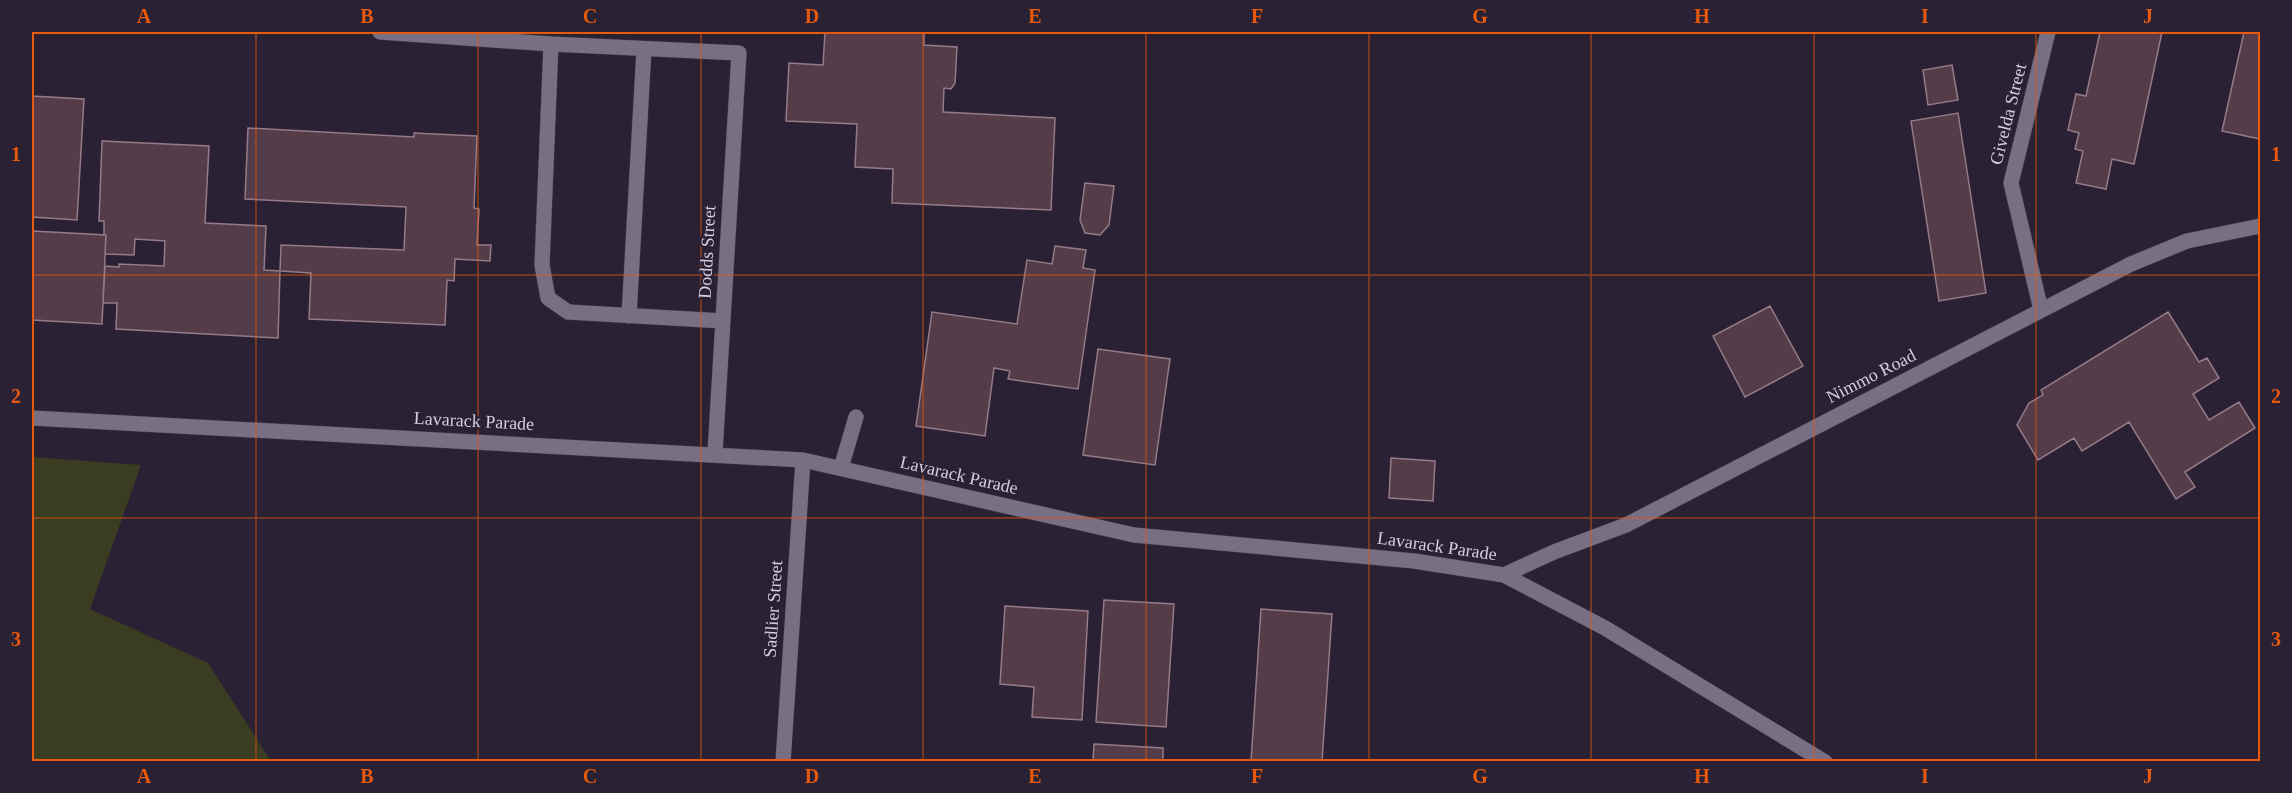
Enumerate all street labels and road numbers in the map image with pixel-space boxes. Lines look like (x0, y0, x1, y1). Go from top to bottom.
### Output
street label: Givelda Street (1986, 61, 2030, 167)
street label: Dodds Street (695, 205, 719, 299)
street label: Nimmo Road (1823, 345, 1919, 407)
street label: Lavarack Parade (413, 408, 535, 434)
street label: Lavarack Parade (898, 452, 1020, 498)
street label: Lavarack Parade (1376, 528, 1498, 564)
street label: Sadlier Street (760, 560, 786, 658)

